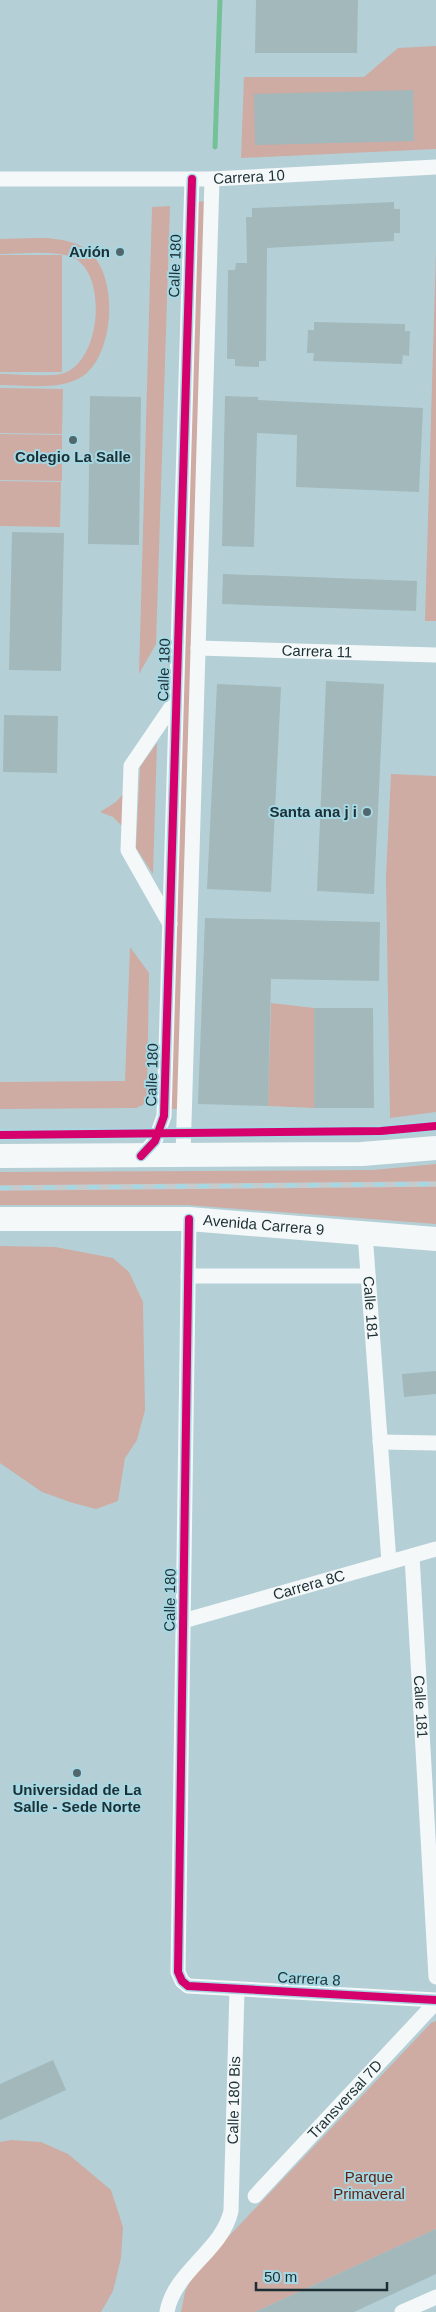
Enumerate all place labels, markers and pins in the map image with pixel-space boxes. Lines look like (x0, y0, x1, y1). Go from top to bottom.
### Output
place label: Avión (69, 243, 110, 260)
marker: Avión (114, 246, 126, 258)
marker: Colegio La Salle (67, 434, 79, 446)
place label: Colegio La Salle (15, 448, 131, 465)
place label: Santa ana j i (269, 803, 357, 820)
marker: Santa ana j i (361, 806, 373, 818)
marker: Universidad de La Salle - Sede Norte (71, 1767, 83, 1779)
place label: Universidad de La Salle - Sede Norte (12, 1781, 142, 1815)

